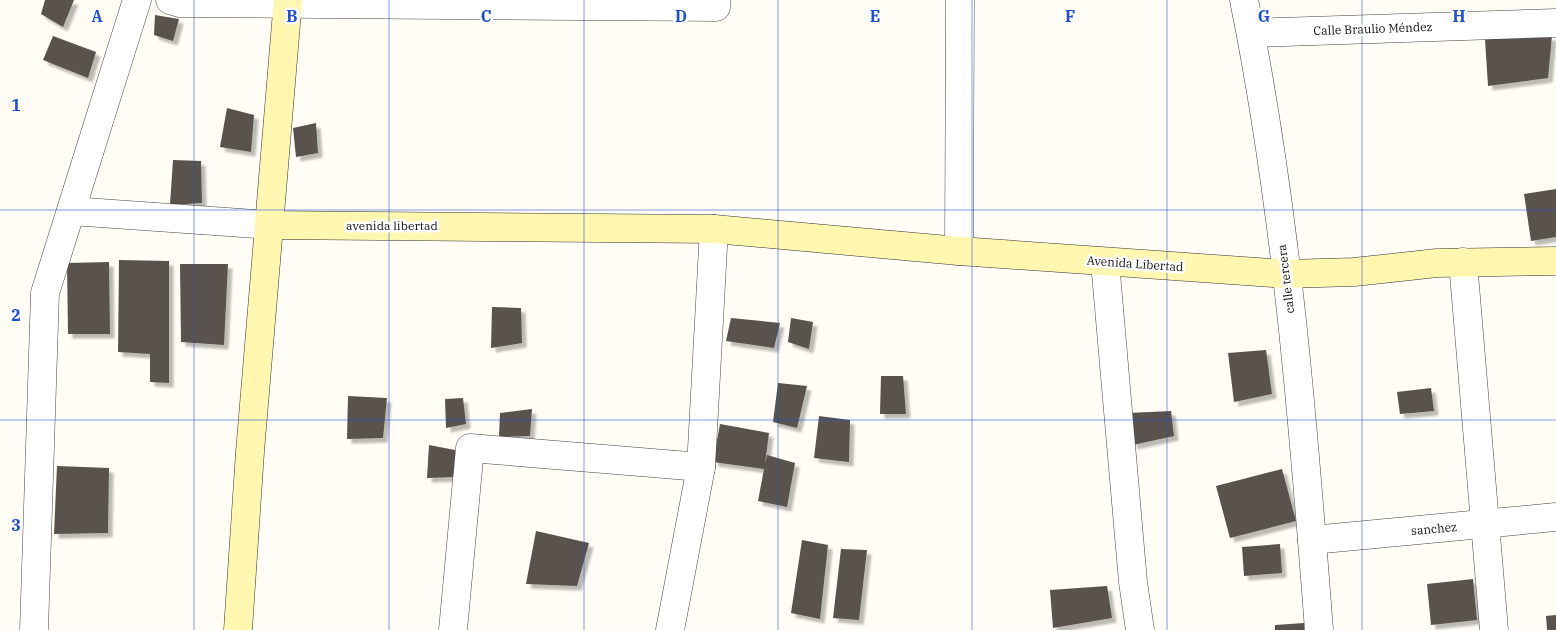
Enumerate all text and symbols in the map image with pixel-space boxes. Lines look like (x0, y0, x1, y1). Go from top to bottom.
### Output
text: A (91, 6, 103, 26)
text: B (286, 6, 298, 26)
text: C (481, 6, 491, 26)
text: D (675, 6, 687, 26)
text: E (870, 6, 880, 26)
text: F (1065, 6, 1075, 26)
text: G (1258, 6, 1270, 26)
text: H (1453, 6, 1466, 26)
street label: Calle Braulio Méndez (1313, 19, 1433, 38)
text: 1 (11, 95, 21, 115)
street label: avenida libertad (346, 218, 438, 233)
street label: calle tercera (1274, 243, 1297, 314)
street label: Avenida Libertad (1086, 253, 1184, 274)
text: 2 (11, 305, 21, 325)
text: 3 (11, 515, 21, 535)
street label: sanchez (1410, 519, 1458, 538)

